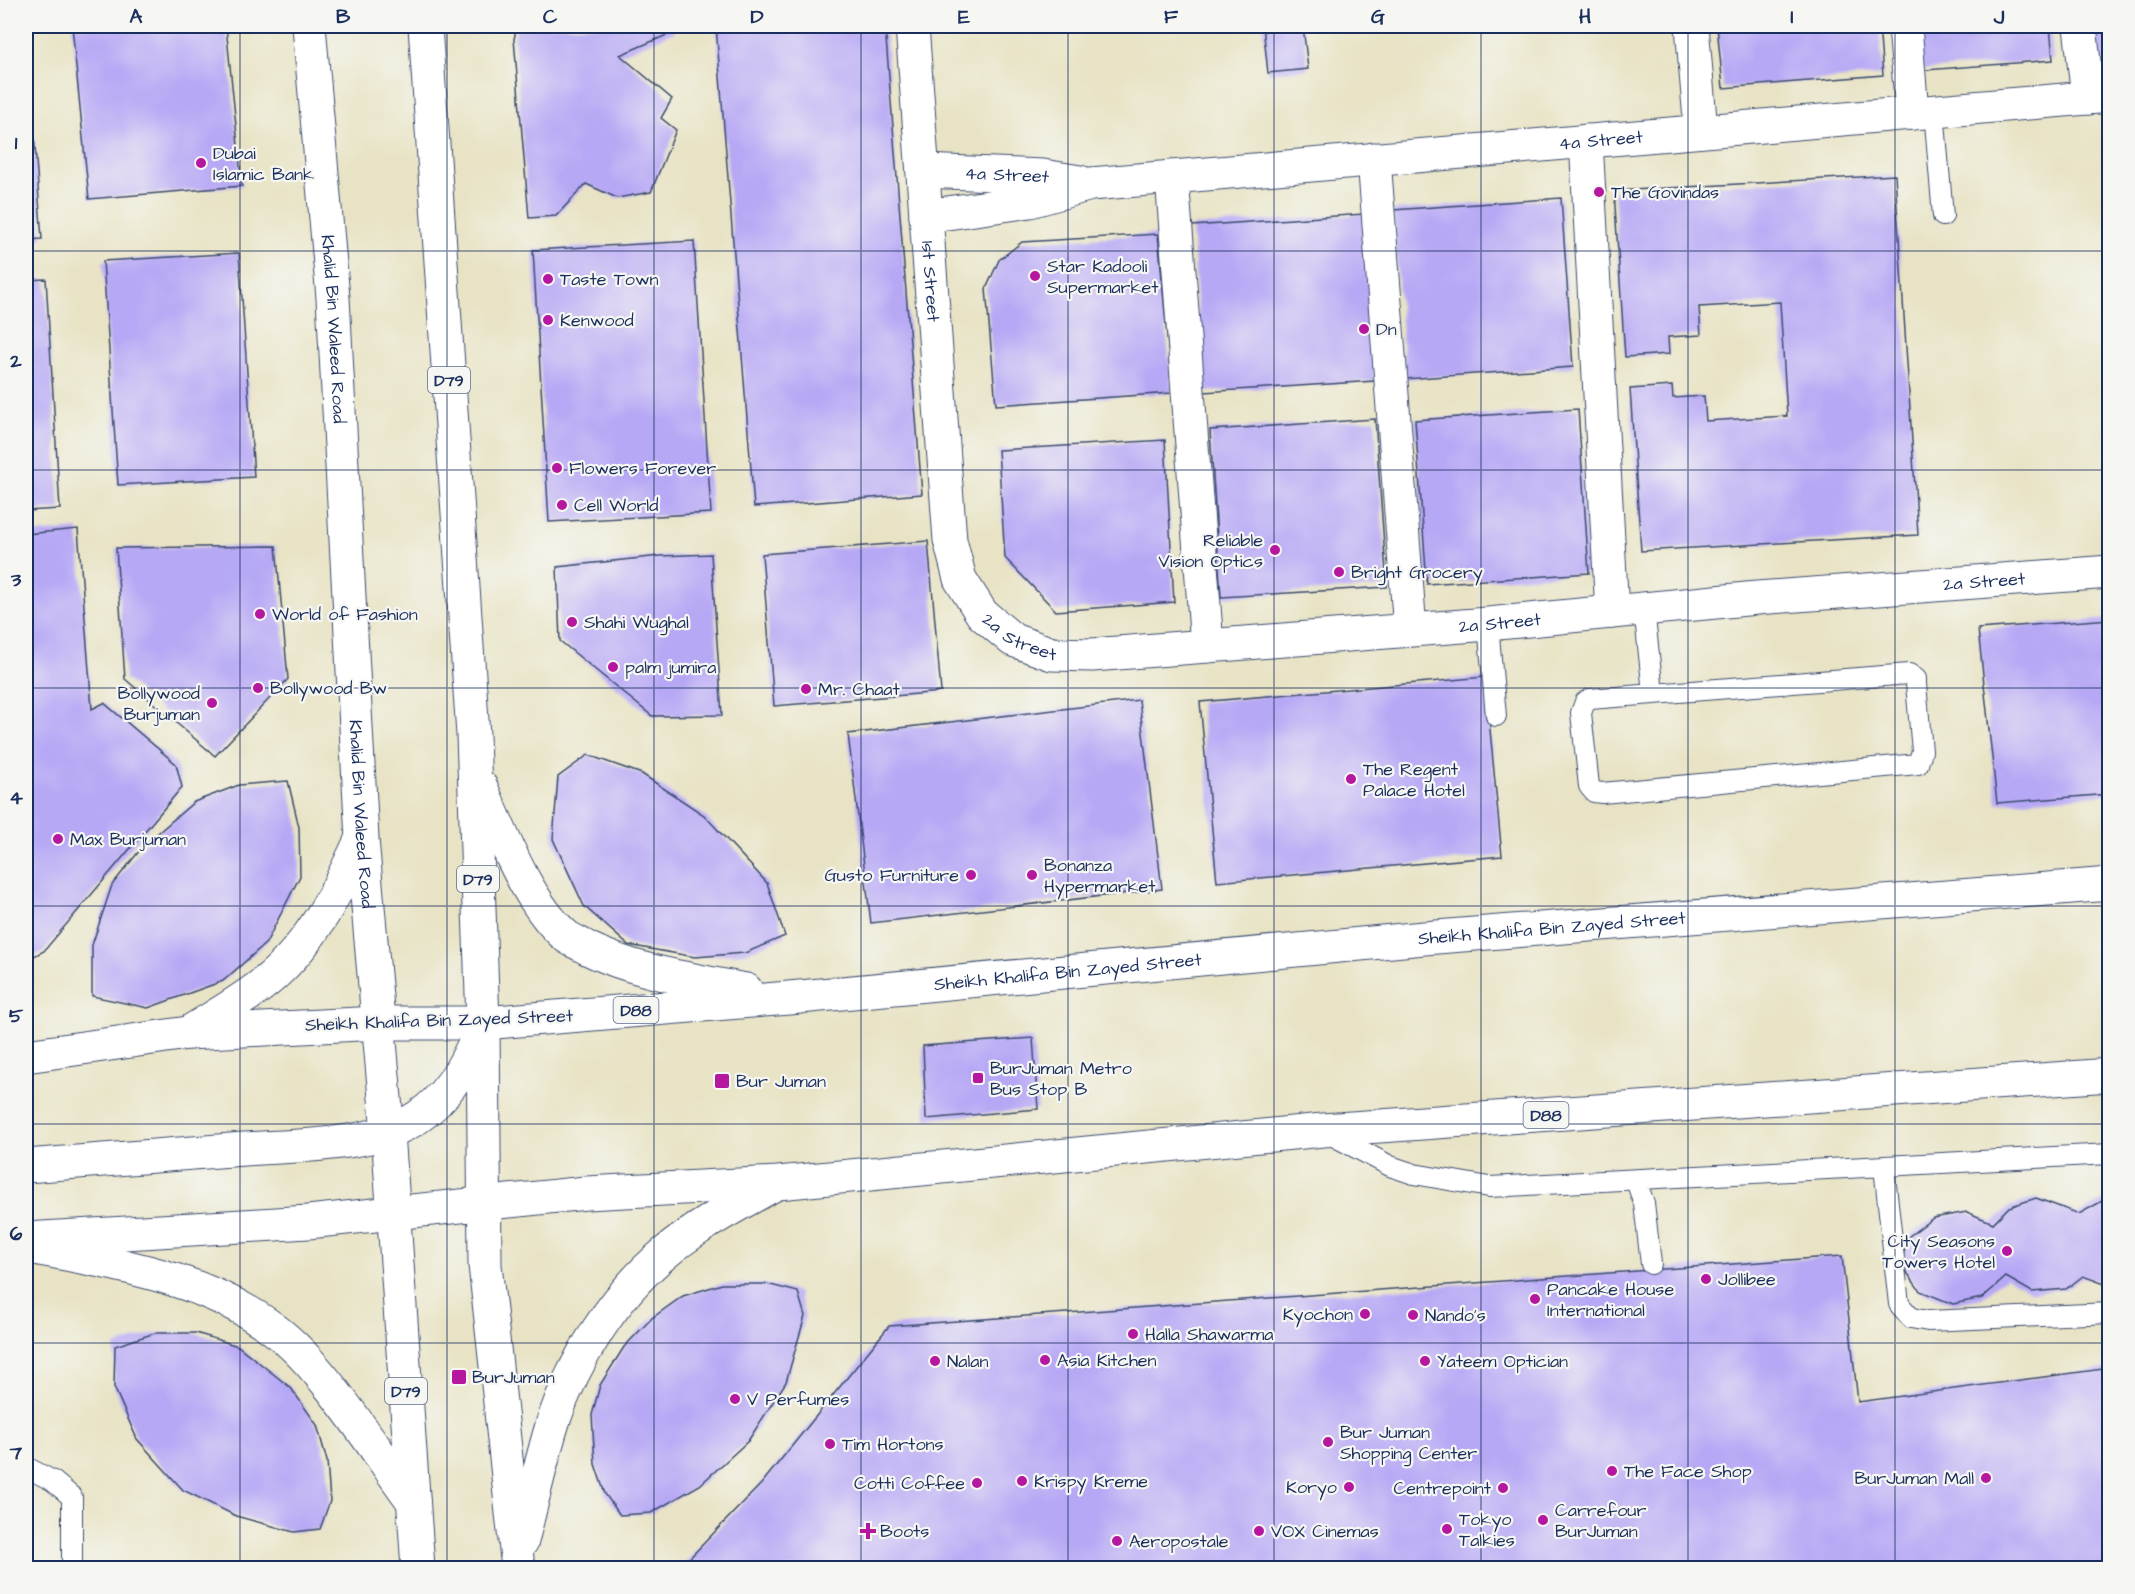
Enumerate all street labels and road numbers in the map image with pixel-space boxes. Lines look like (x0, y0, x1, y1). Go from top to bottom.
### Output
street label: 4a Street (1558, 124, 1644, 157)
street label: 4a Street (964, 161, 1052, 190)
street label: Khalid Bin Waleed Road (314, 234, 352, 424)
street label: 1st Street (915, 240, 946, 324)
road number: D79 (428, 367, 470, 393)
street label: 2a Street (1942, 566, 2027, 597)
street label: 2a Street (977, 607, 1057, 667)
street label: 2a Street (1458, 607, 1543, 639)
street label: Khalid Bin Waleed Road (343, 719, 380, 910)
road number: D79 (457, 866, 499, 892)
street label: Sheikh Khalifa Bin Zayed Street (1417, 905, 1687, 952)
street label: Sheikh Khalifa Bin Zayed Street (933, 947, 1203, 997)
road number: D88 (614, 997, 658, 1023)
street label: Sheikh Khalifa Bin Zayed Street (305, 1003, 574, 1039)
road number: D88 (1524, 1102, 1568, 1128)
road number: D79 (385, 1378, 427, 1404)

